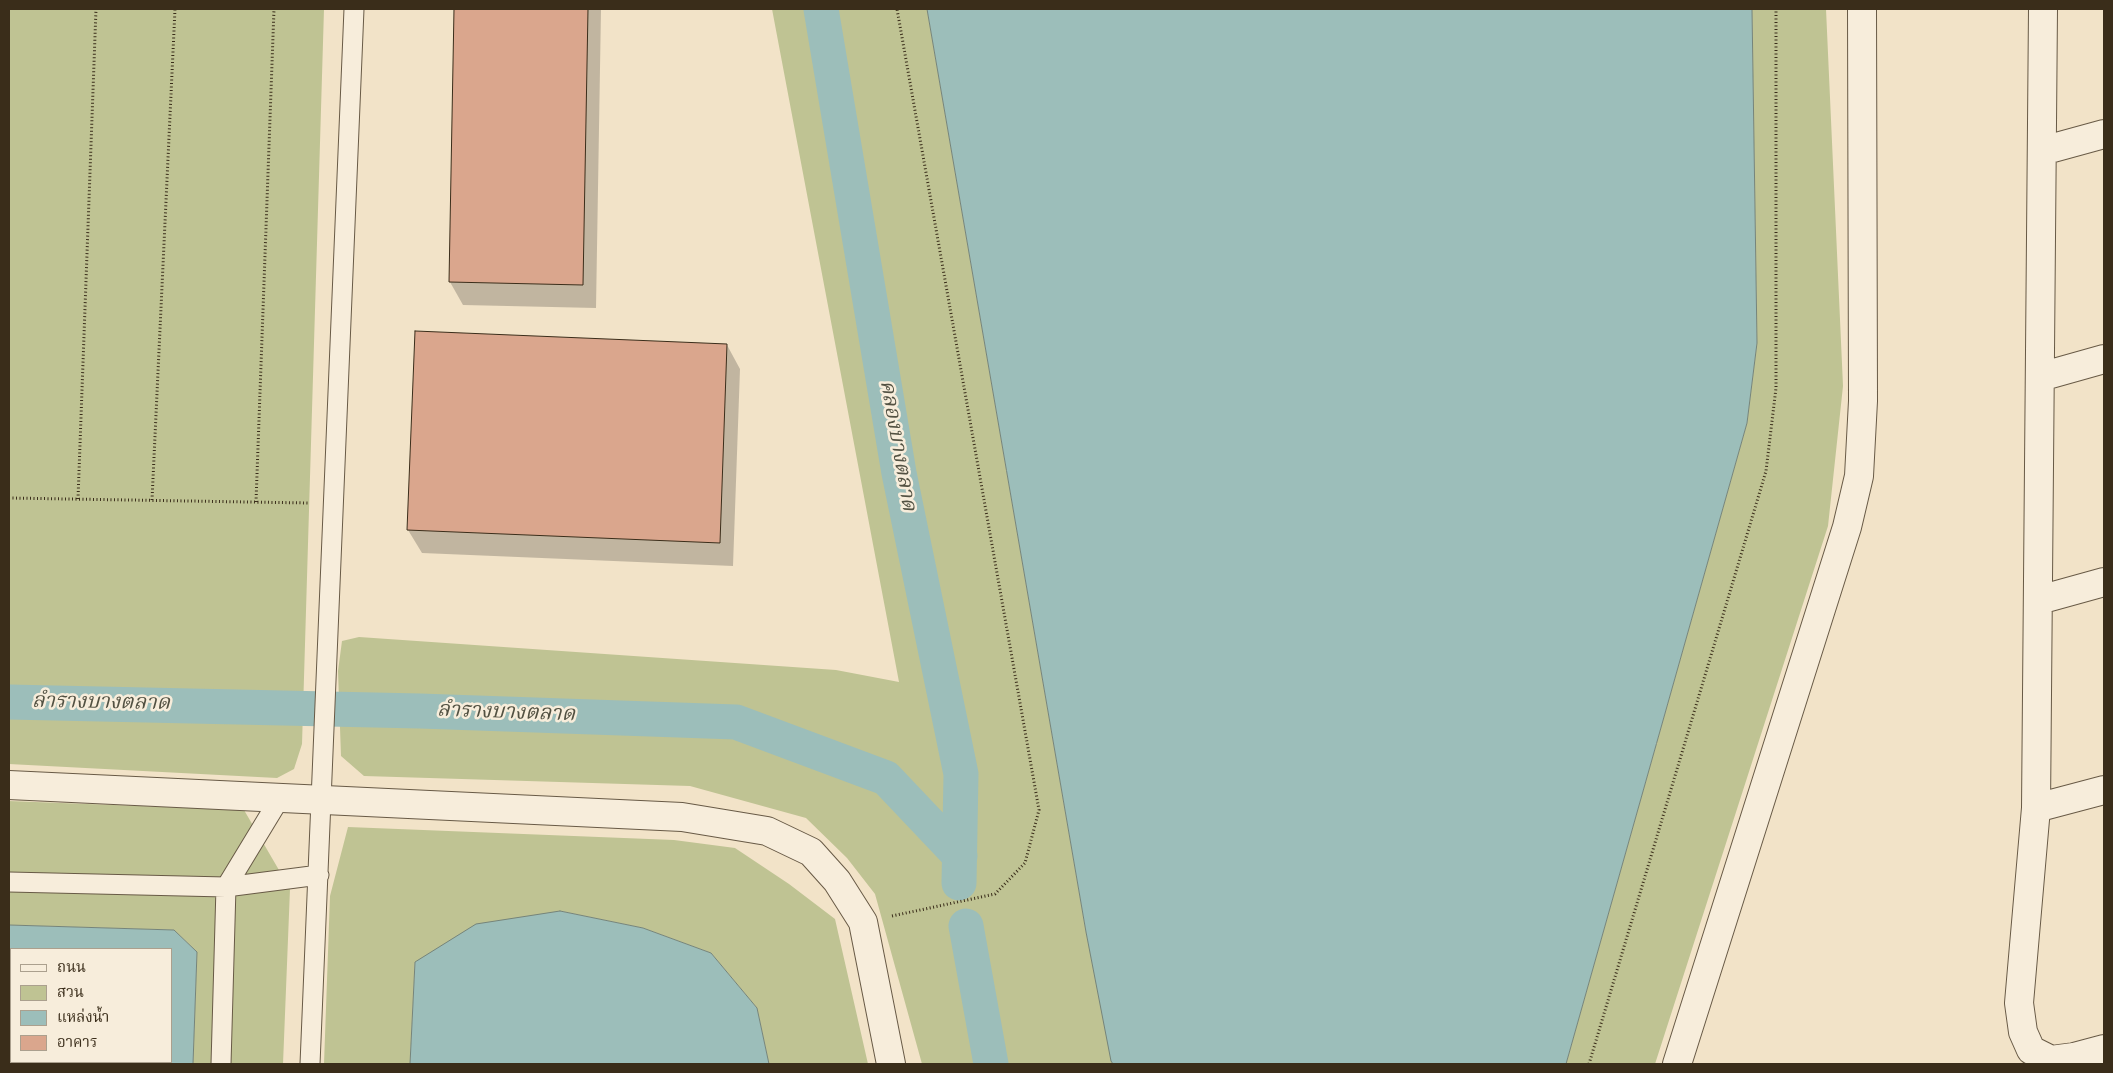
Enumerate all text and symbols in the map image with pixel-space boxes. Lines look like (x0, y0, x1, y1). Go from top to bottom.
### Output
water label: คลองบางตลาด (872, 379, 920, 513)
water label: ลำรางบางตลาด (32, 690, 170, 718)
water label: ลำรางบางตลาด (437, 699, 575, 729)
legend (10, 948, 172, 1063)
text: ถนน (57, 958, 86, 979)
text: สวน (57, 983, 84, 1004)
text: แหล่งน้ำ (57, 1008, 109, 1029)
text: อาคาร (57, 1033, 97, 1054)

